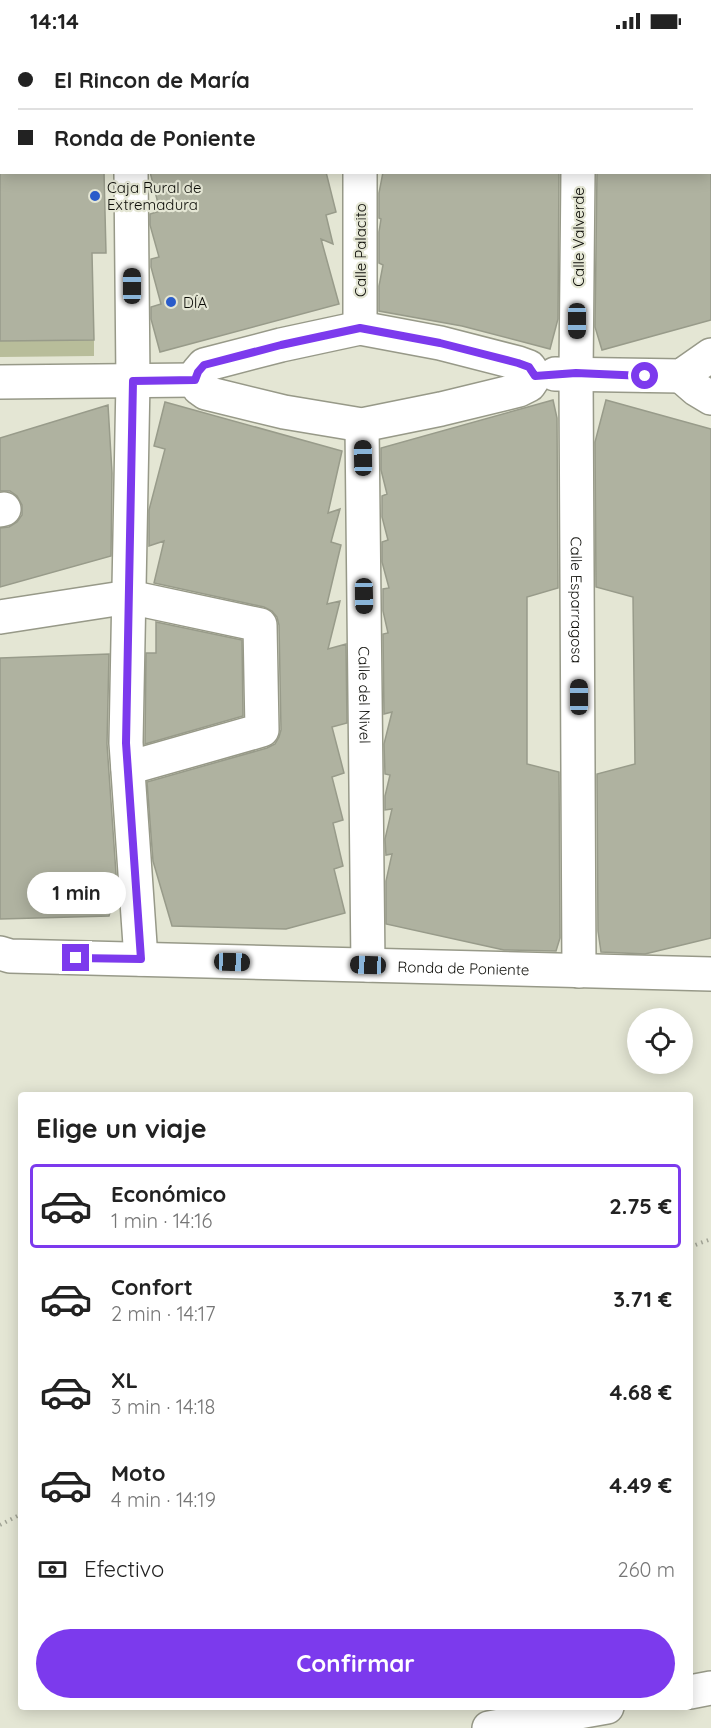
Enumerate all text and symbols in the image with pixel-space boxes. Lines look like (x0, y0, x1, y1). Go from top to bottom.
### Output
text: 14:14 (30, 7, 79, 35)
text: El Rincon de María (54, 66, 250, 94)
text: Ronda de Poniente (54, 124, 256, 152)
place label: Caja Rural de Extremadura (107, 178, 201, 214)
street label: Calle Valverde (569, 187, 588, 287)
marker: Caja Rural de Extremadura (88, 189, 102, 203)
street label: Calle Palacito (351, 203, 370, 297)
car (123, 268, 141, 304)
place label: DÍA (183, 293, 208, 312)
marker: DÍA (164, 295, 178, 309)
car (568, 303, 586, 339)
route start (631, 362, 658, 389)
car (354, 440, 372, 476)
street label: Calle Esparragosa (567, 537, 587, 663)
car (355, 578, 373, 614)
street label: Calle del Nivel (355, 646, 375, 744)
car (570, 679, 588, 715)
callout: 1 min (26, 871, 125, 913)
text: 1 min (52, 880, 101, 905)
route end (62, 944, 89, 971)
car (214, 952, 250, 972)
car (350, 955, 386, 975)
street label: Ronda de Poniente (397, 956, 530, 979)
map controls (627, 1008, 693, 1074)
button: locate (627, 1008, 693, 1074)
text: Elige un viaje (36, 1111, 207, 1145)
icon: car (39, 1179, 93, 1233)
text: Económico (111, 1180, 226, 1208)
text: 2.75 € (609, 1192, 672, 1220)
text: 1 min · 14:16 (111, 1208, 212, 1233)
icon: car (39, 1272, 93, 1326)
text: Confort (111, 1273, 193, 1301)
text: 3.71 € (613, 1285, 672, 1313)
text: 2 min · 14:17 (111, 1301, 215, 1326)
icon: car (39, 1365, 93, 1419)
text: XL (111, 1366, 138, 1394)
text: 4.68 € (609, 1378, 672, 1406)
text: 3 min · 14:18 (111, 1394, 215, 1419)
icon: car (39, 1458, 93, 1512)
text: Moto (111, 1459, 165, 1487)
text: 4.49 € (609, 1471, 672, 1499)
text: 4 min · 14:19 (111, 1487, 216, 1512)
icon: cash (36, 1553, 69, 1586)
text: Efectivo (84, 1555, 164, 1583)
text: 260 m (618, 1557, 675, 1582)
button: Confirmar (36, 1629, 675, 1698)

